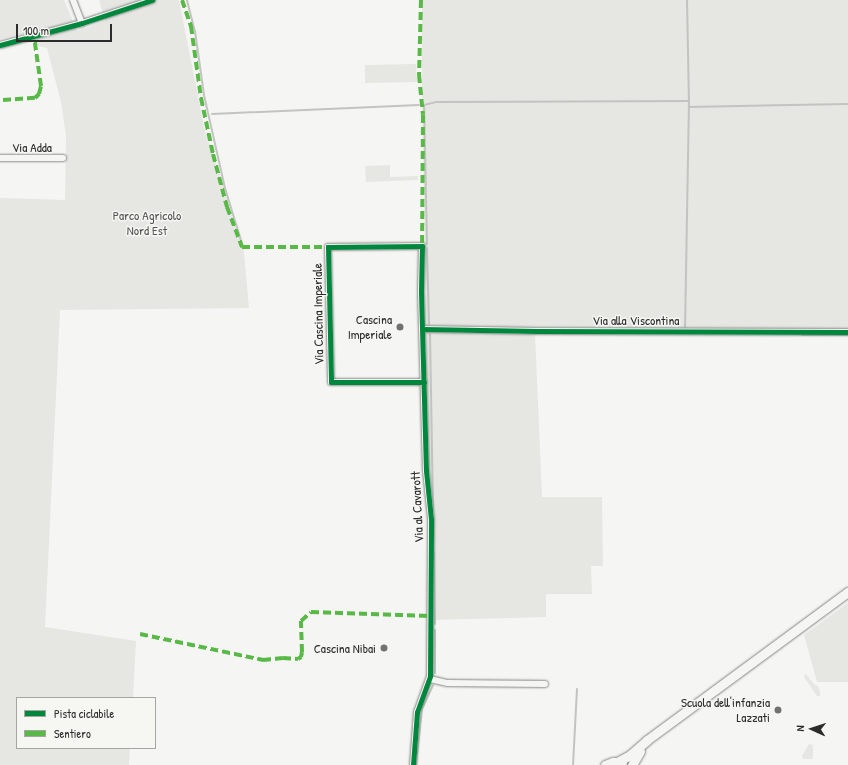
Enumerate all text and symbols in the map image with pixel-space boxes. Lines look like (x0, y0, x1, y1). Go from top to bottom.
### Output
scale bar (18, 16, 114, 42)
text: 100 m (23, 22, 49, 39)
street label: Via Adda (12, 139, 52, 155)
park label: Parco Agricolo Nord Est (113, 208, 181, 239)
street label: Via Cascina Imperiale (309, 263, 327, 365)
place label: Cascina Imperiale (348, 312, 392, 343)
street label: Via alla Viscontina (593, 312, 679, 328)
marker: Cascina Imperiale (395, 322, 405, 332)
street label: Via al Cavarott (407, 471, 427, 543)
place label: Cascina Nibai (314, 640, 376, 656)
marker: Cascina Nibai (379, 643, 389, 653)
place label: Scuola dell'infanzia Lazzati (681, 695, 770, 726)
legend (16, 697, 156, 749)
text: Pista ciclabile (54, 705, 114, 722)
marker: Scuola dell'infanzia Lazzati (773, 705, 783, 715)
north arrow (792, 709, 832, 749)
text: Sentiero (54, 725, 91, 742)
text: N (793, 725, 807, 732)

